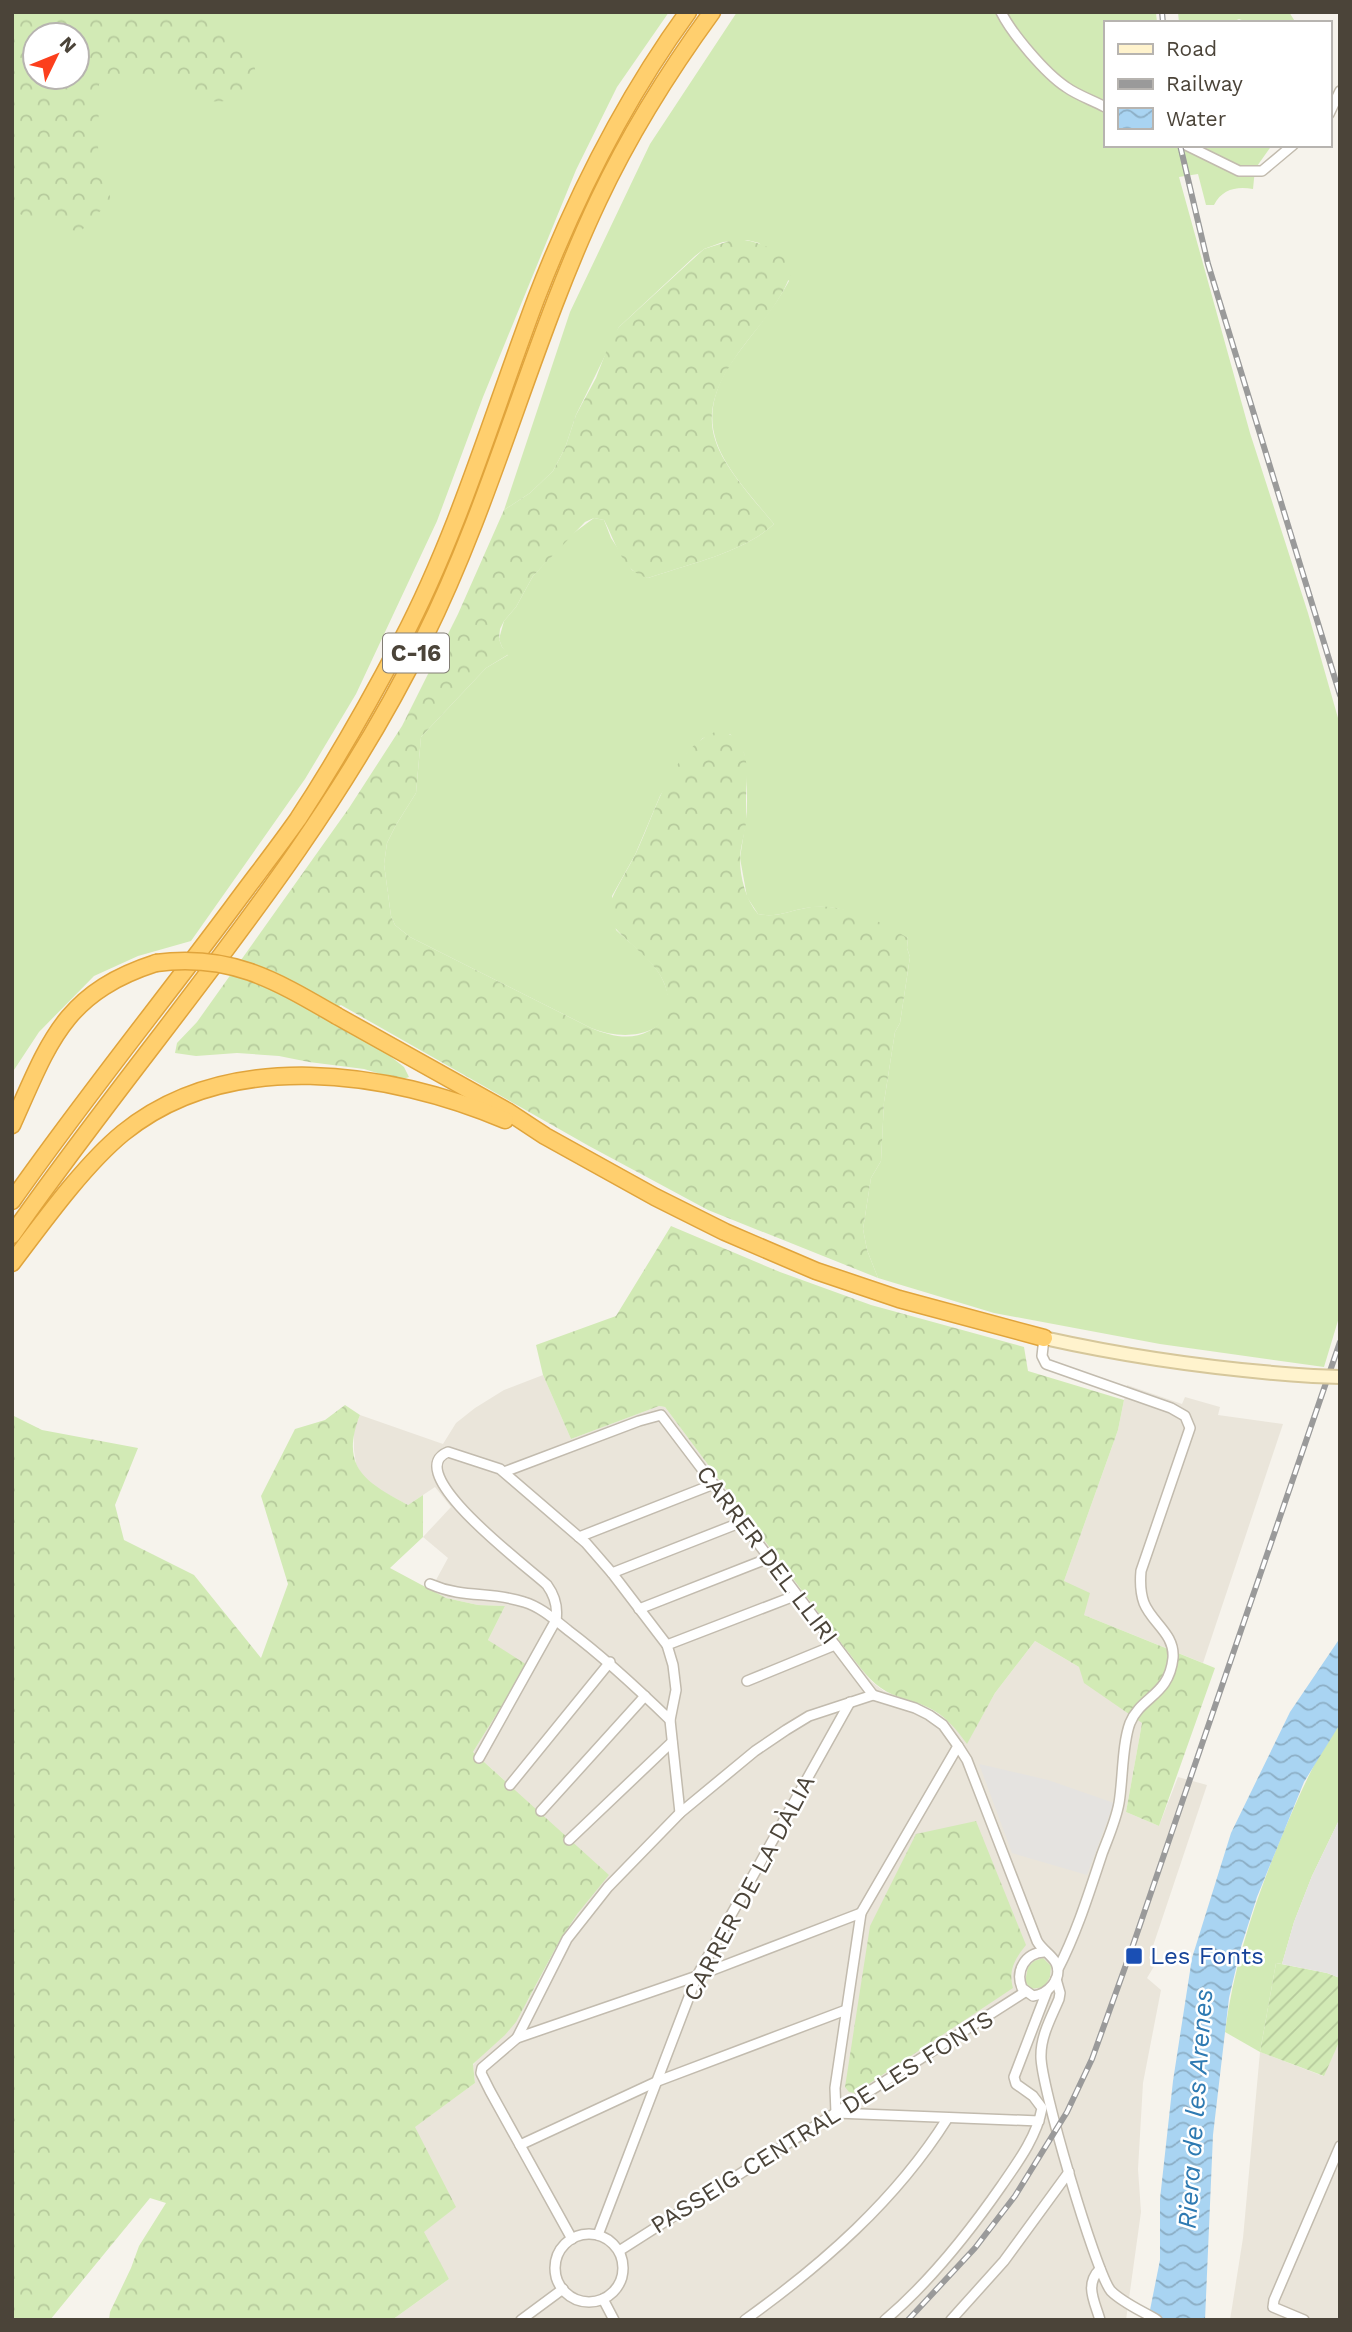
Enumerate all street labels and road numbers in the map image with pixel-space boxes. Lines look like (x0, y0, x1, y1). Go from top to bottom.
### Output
road number: C-16 (383, 634, 449, 673)
street label: CARRER DEL LLIRI (691, 1460, 843, 1650)
street label: CARRER DE LA DÀLIA (678, 1770, 821, 2006)
street label: PASSEIG CENTRAL DE LES FONTS (646, 2005, 998, 2239)

